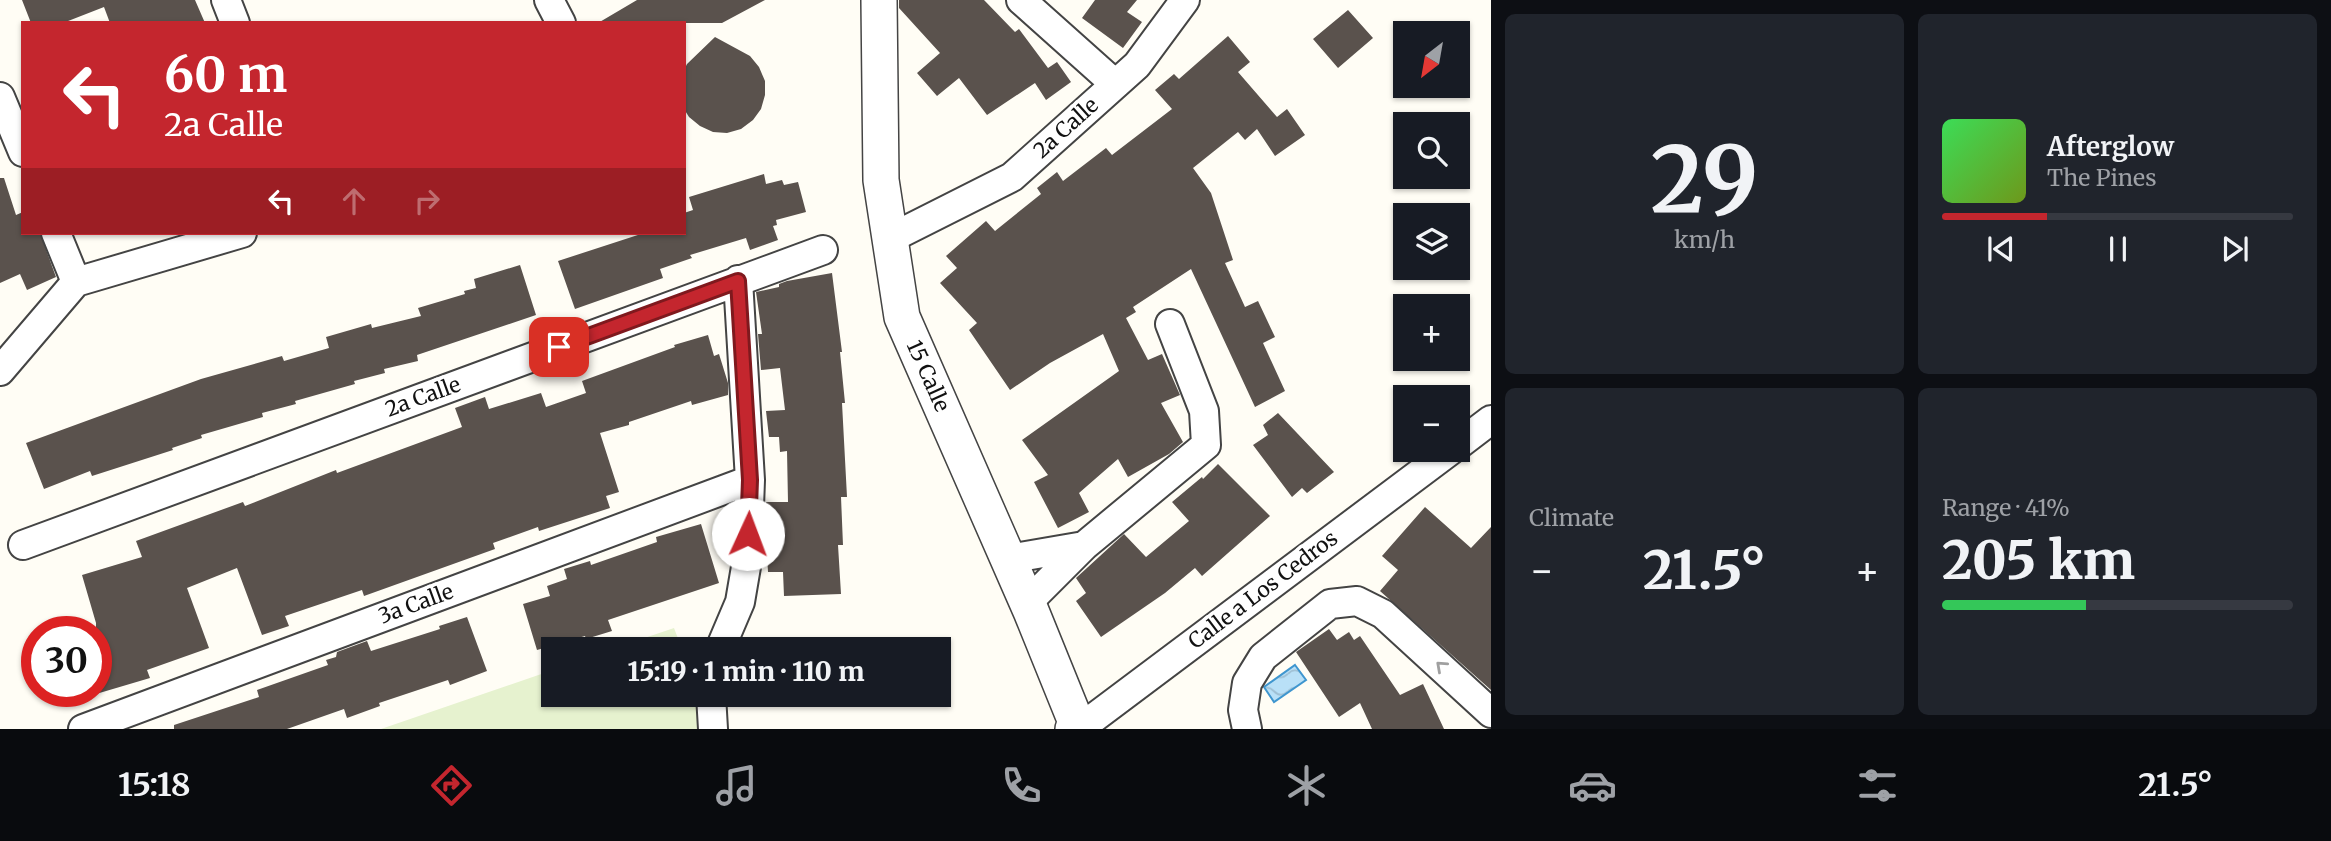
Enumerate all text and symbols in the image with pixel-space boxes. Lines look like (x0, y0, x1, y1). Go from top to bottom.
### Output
north arrow (1393, 21, 1470, 98)
map controls (1393, 21, 1470, 462)
text: 60 m (164, 44, 287, 105)
icon: left (49, 49, 140, 140)
street label: 2a Calle (1028, 91, 1104, 164)
text: 2a Calle (164, 105, 283, 145)
button: search (1393, 112, 1470, 189)
text: 29 (1650, 122, 1759, 237)
text: Afterglow (2047, 130, 2174, 163)
text: The Pines (2047, 163, 2157, 192)
icon: left (262, 182, 300, 220)
icon: ahead (335, 182, 373, 220)
icon: right (408, 182, 446, 220)
button: layers (1393, 203, 1470, 280)
text: km/h (1674, 225, 1735, 254)
icon: previous (1982, 230, 2020, 268)
icon: pause (2099, 230, 2137, 268)
icon: next (2216, 230, 2254, 268)
button: + (1393, 294, 1470, 371)
pin (529, 317, 589, 377)
icon: arrive (540, 328, 578, 366)
street label: 15 Calle (901, 336, 956, 416)
street label: 2a Calle (382, 370, 464, 423)
button: − (1393, 385, 1470, 462)
text: Range · 41% (1942, 493, 2070, 522)
position arrow (711, 497, 785, 571)
text: Climate (1529, 503, 1614, 532)
street label: Calle a Los Cedros (1183, 525, 1343, 655)
text: 205 km (1942, 528, 2135, 593)
text: 21.5° (1643, 538, 1766, 603)
text: − (1529, 547, 1554, 594)
text: + (1855, 547, 1880, 594)
street label: 3a Calle (375, 578, 457, 629)
speed limit sign: 30 (21, 616, 112, 707)
text: 15:19 · 1 min · 110 m (628, 655, 864, 688)
one-way arrow (1436, 662, 1449, 675)
icon: directions (427, 761, 476, 810)
icon: music (712, 761, 761, 810)
icon: phone (997, 761, 1046, 810)
icon: climate (1282, 761, 1331, 810)
icon: car (1568, 761, 1617, 810)
icon: filters (1853, 761, 1902, 810)
text: 15:18 (118, 765, 191, 805)
text: 21.5° (2138, 765, 2213, 805)

